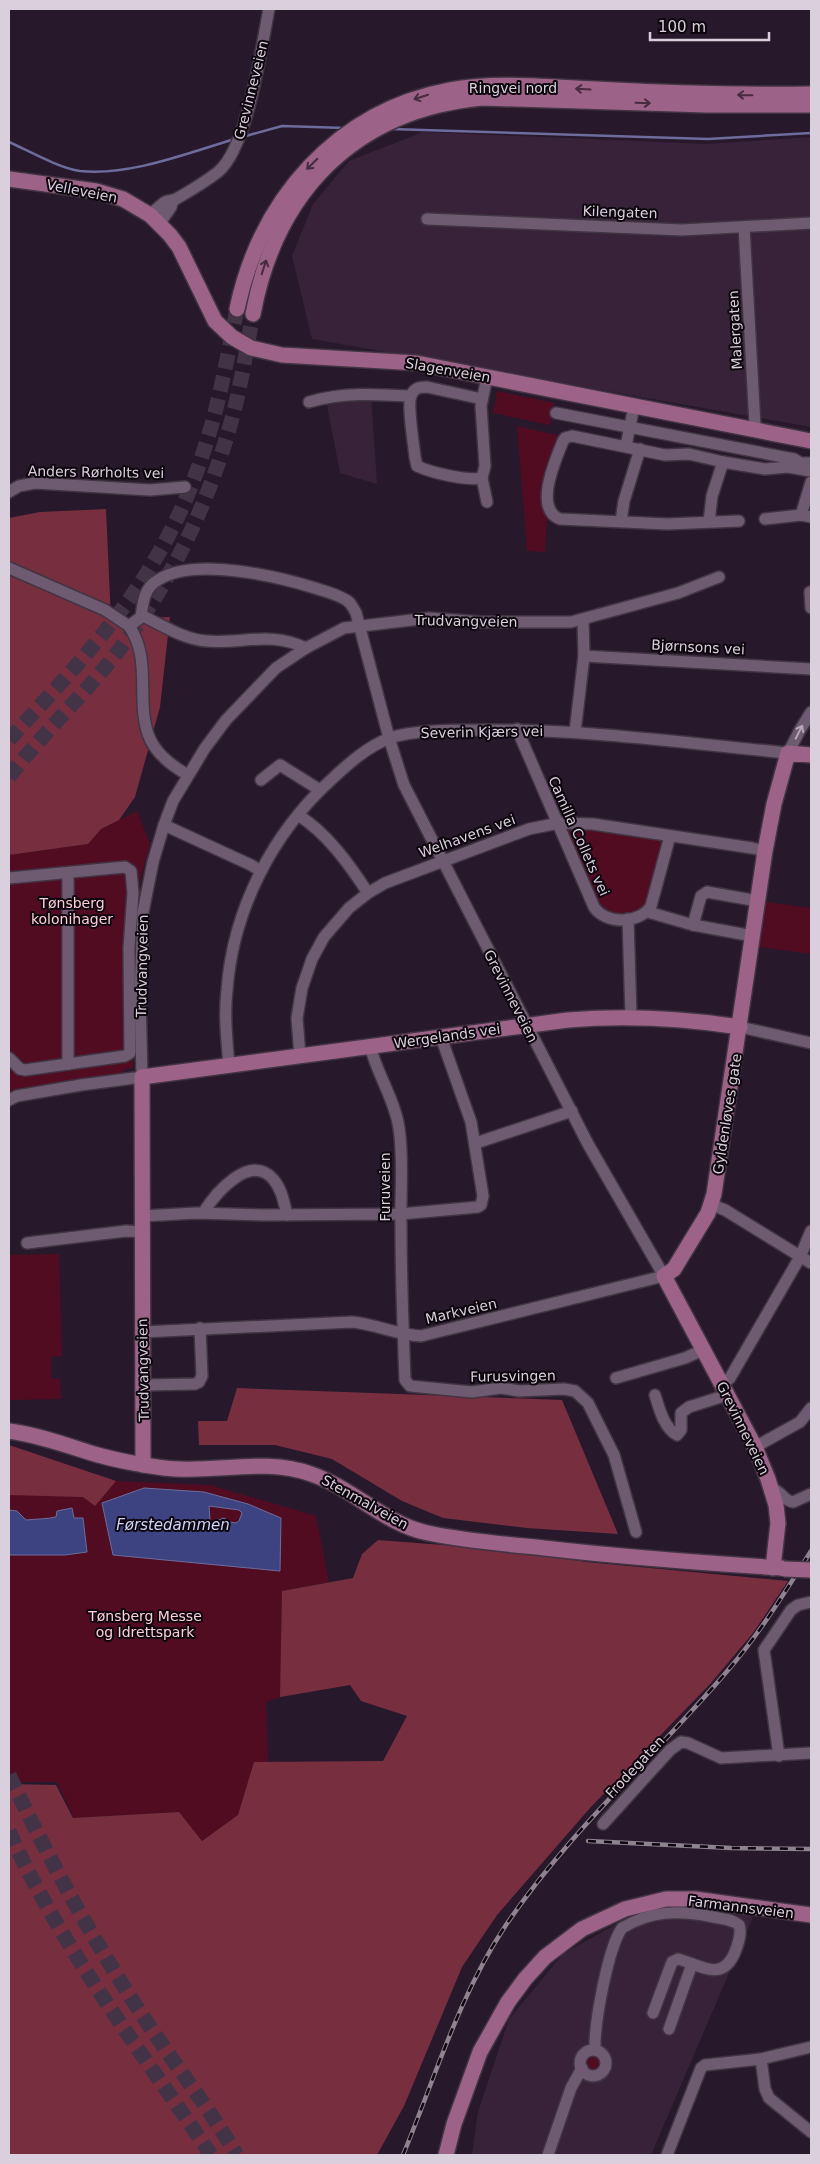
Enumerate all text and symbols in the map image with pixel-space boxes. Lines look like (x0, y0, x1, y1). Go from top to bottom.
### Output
scale bar (650, 10, 769, 42)
text: 100 m (658, 18, 706, 36)
street label: Grevinneveien (231, 39, 271, 141)
street label: Ringvei nord (469, 80, 557, 96)
one-way arrow (575, 84, 591, 93)
one-way arrow (737, 90, 754, 100)
one-way arrow (414, 93, 430, 103)
one-way arrow (634, 98, 650, 108)
one-way arrow (307, 157, 319, 169)
street label: Velleveien (45, 176, 119, 206)
street label: Kilengaten (582, 203, 658, 221)
one-way arrow (260, 260, 269, 275)
street label: Malergaten (725, 290, 745, 370)
street label: Slagenveien (404, 355, 492, 385)
street label: Anders Rørholts vei (28, 463, 164, 481)
street label: Trudvangveien (413, 612, 518, 630)
street label: Bjørnsons vei (651, 637, 745, 657)
street label: Severin Kjærs vei (421, 723, 543, 741)
one-way arrow (795, 725, 804, 740)
street label: Camilla Collets vei (545, 774, 613, 898)
street label: Welhavens vei (417, 811, 517, 861)
park label: Tønsberg kolonihager (31, 895, 113, 927)
street label: Trudvangveien (133, 914, 151, 1019)
street label: Grevinneveien (481, 947, 541, 1045)
street label: Wergelands vei (393, 1021, 501, 1051)
street label: Gyldenløves gate (710, 1052, 744, 1176)
street label: Furuveien (377, 1152, 393, 1222)
street label: Markveien (424, 1295, 498, 1327)
street label: Trudvangveien (134, 1318, 152, 1423)
street label: Furusvingen (470, 1367, 556, 1385)
street label: Grevinneveien (714, 1379, 772, 1477)
street label: Stenmalveien (319, 1472, 411, 1532)
water label: Førstedammen (116, 1516, 230, 1534)
park label: Tønsberg Messe og Idrettspark (87, 1608, 202, 1640)
street label: Frodegaten (602, 1733, 668, 1801)
street label: Farmannsveien (687, 1893, 795, 1921)

